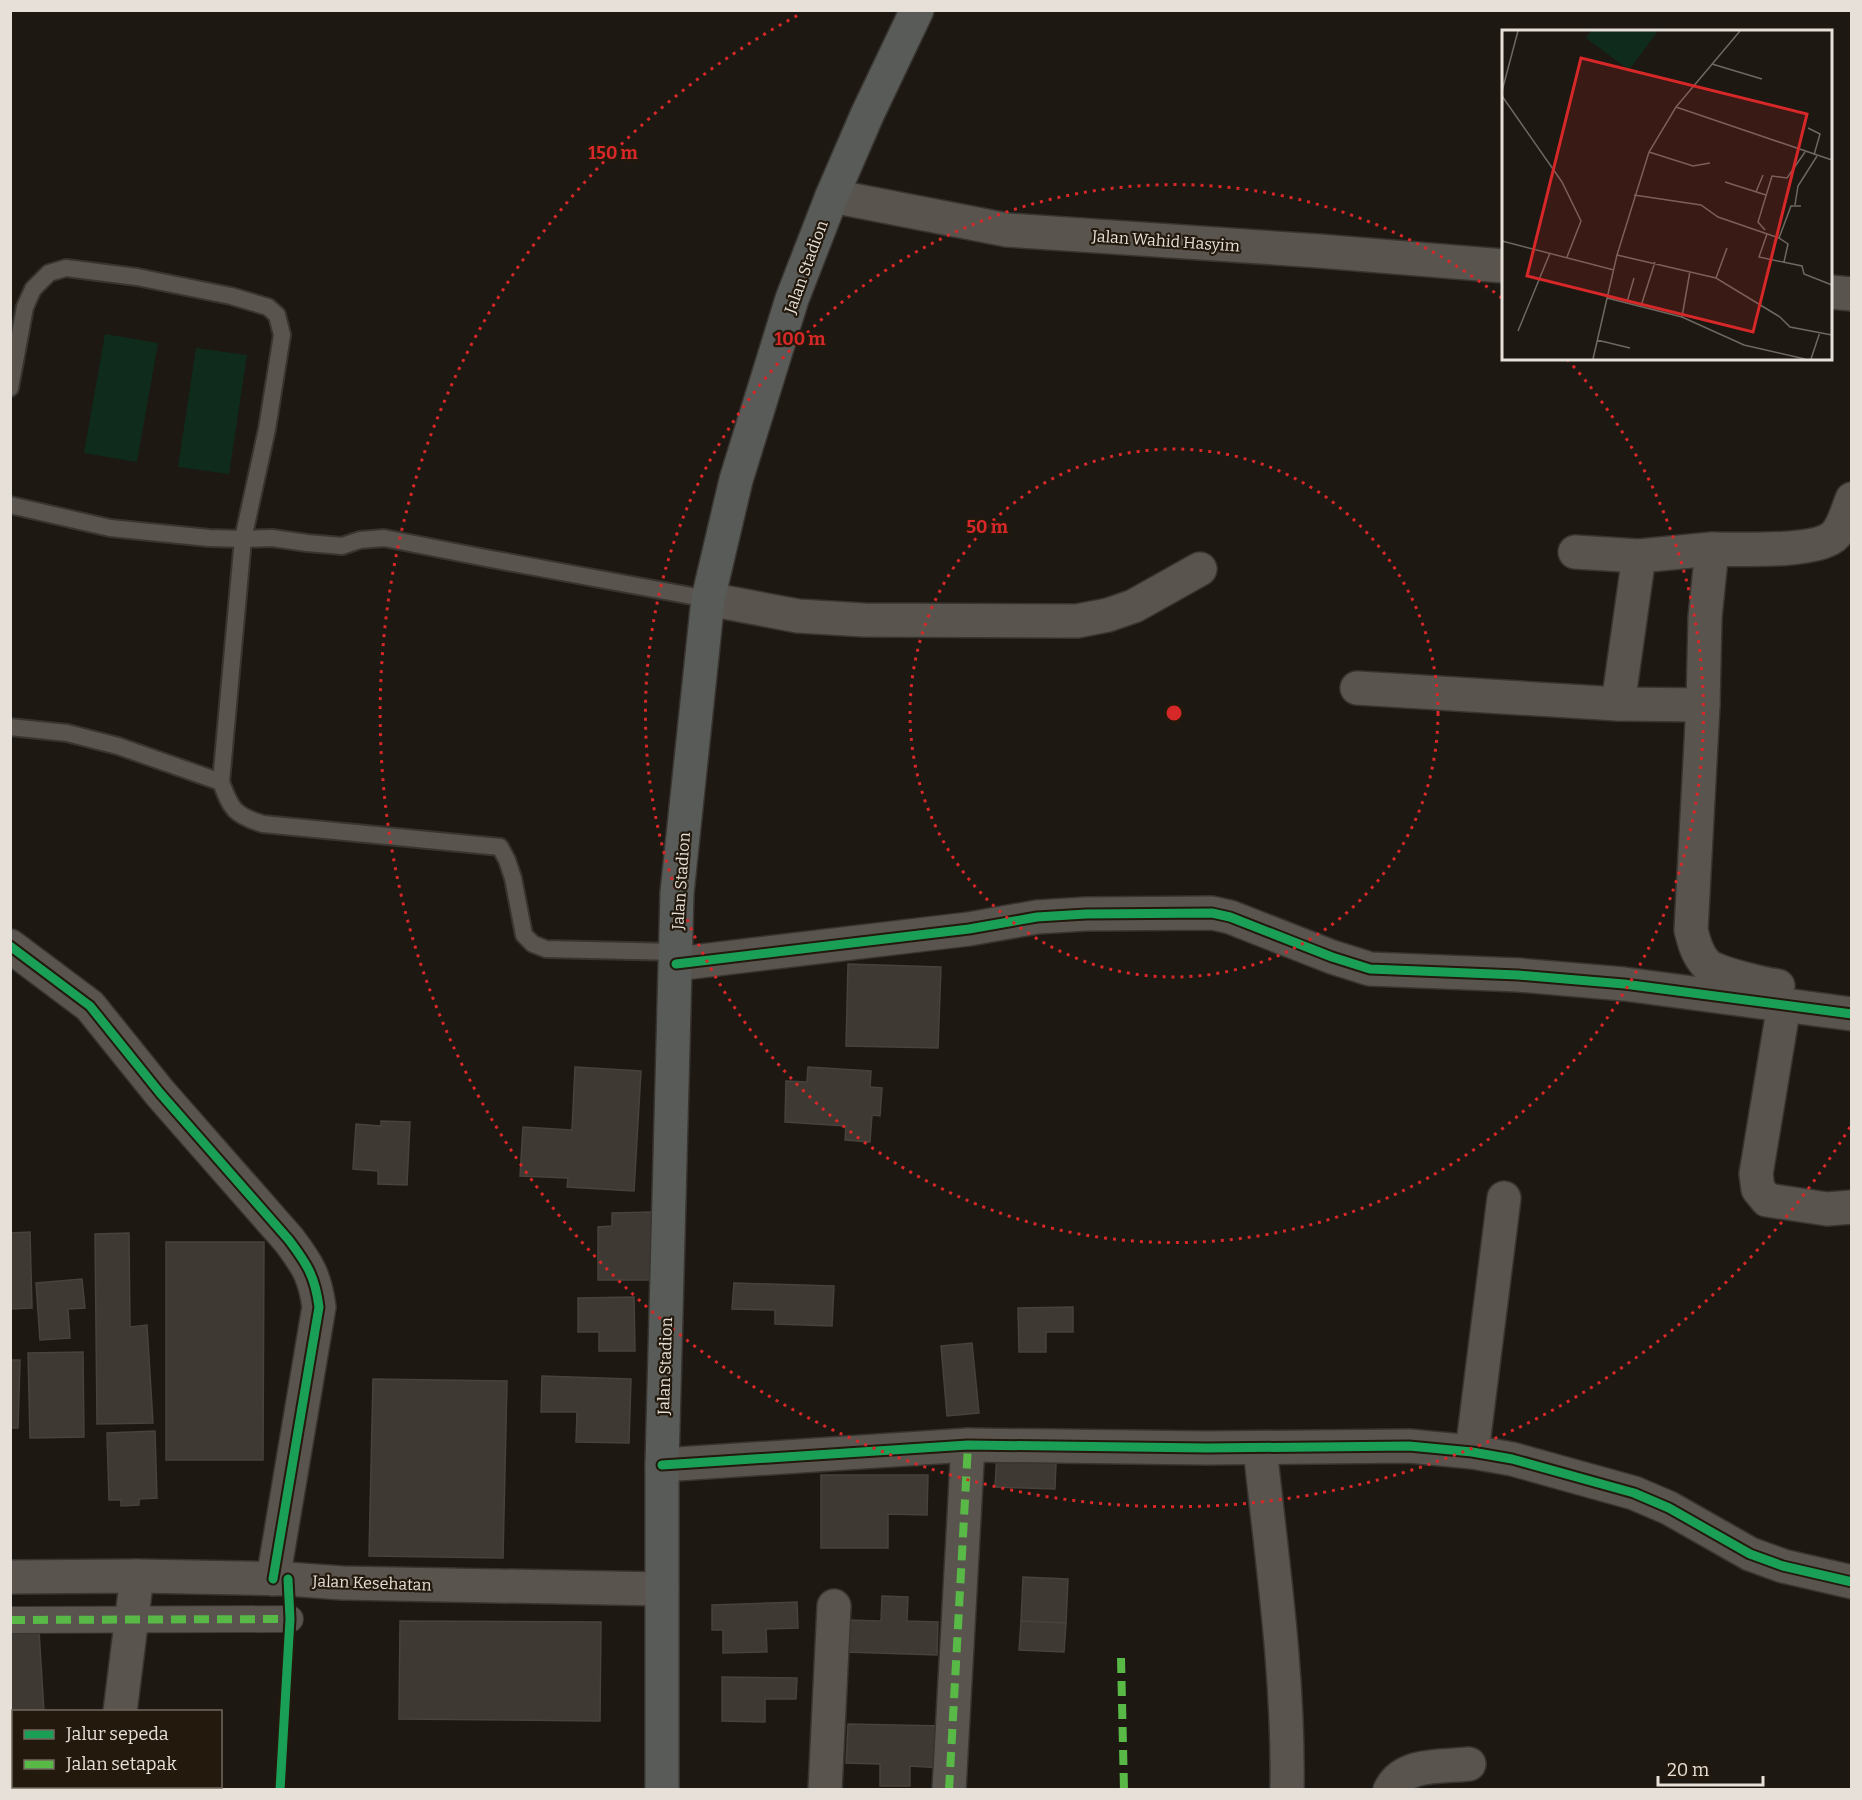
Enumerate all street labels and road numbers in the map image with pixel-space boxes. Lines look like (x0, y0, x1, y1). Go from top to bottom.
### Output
street label: Jalan Stadion (780, 218, 832, 317)
street label: Jalan Wahid Hasyim (1090, 226, 1241, 256)
street label: Jalan Stadion (668, 832, 694, 931)
street label: Jalan Stadion (654, 1317, 676, 1416)
street label: Jalan Kesehatan (311, 1571, 432, 1595)

